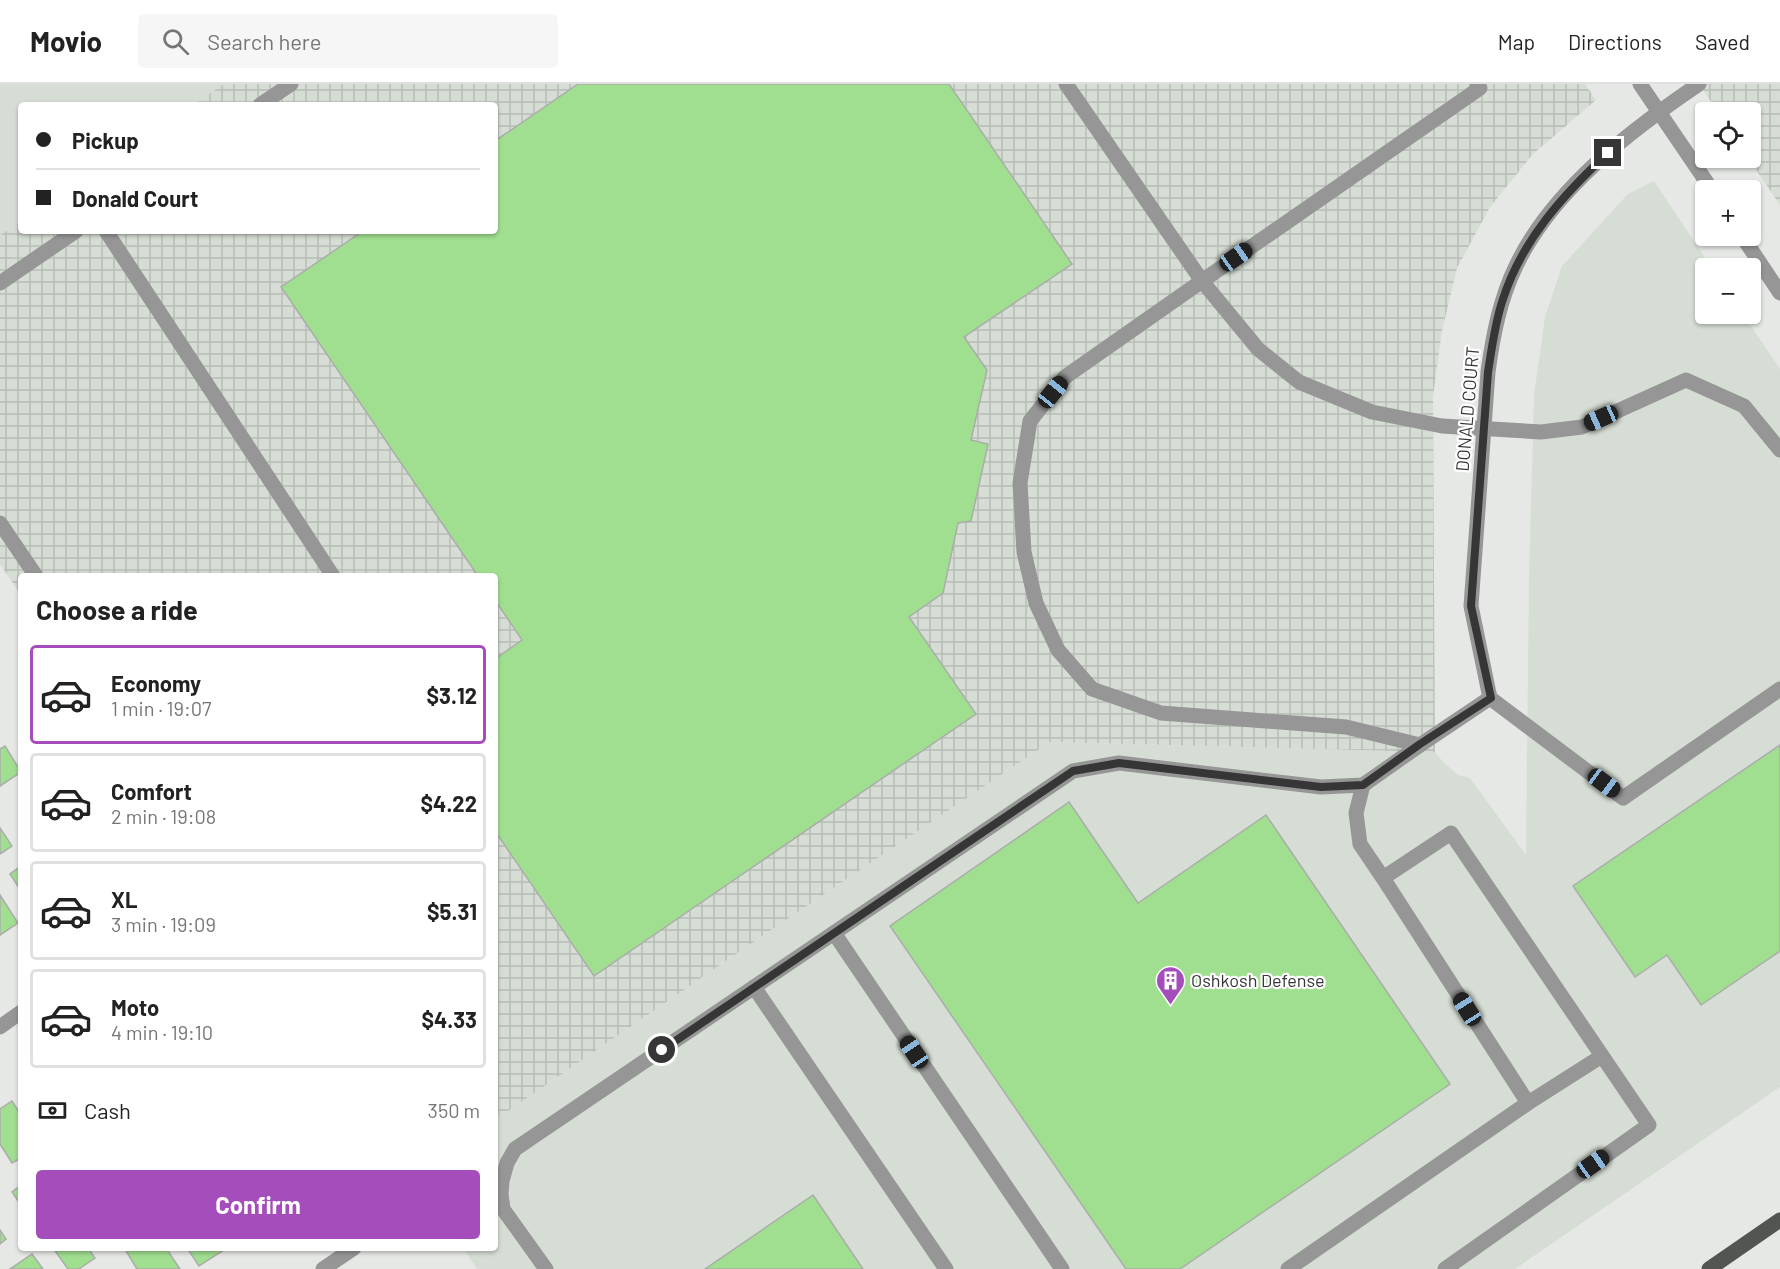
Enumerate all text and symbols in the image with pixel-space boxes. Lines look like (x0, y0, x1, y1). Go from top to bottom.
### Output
search box (138, 14, 558, 68)
text: Movio (30, 24, 102, 58)
icon: search (159, 25, 192, 58)
text: Search here (207, 28, 322, 54)
text: Map (1498, 29, 1535, 54)
text: Directions (1568, 29, 1662, 54)
text: Saved (1695, 29, 1750, 54)
map controls (1695, 102, 1761, 324)
button: locate (1695, 102, 1761, 168)
text: Pickup (72, 127, 139, 153)
route end (1594, 139, 1621, 166)
button: + (1695, 180, 1761, 246)
text: Donald Court (72, 185, 198, 211)
car (1216, 239, 1256, 275)
button: − (1695, 258, 1761, 324)
street label: DONALD COURT (1451, 346, 1483, 472)
car (1035, 372, 1071, 412)
car (1581, 402, 1621, 434)
text: Choose a ride (36, 593, 198, 625)
icon: car (39, 668, 93, 722)
text: Economy (111, 670, 201, 696)
text: $3.12 (426, 682, 477, 708)
text: 1 min · 19:07 (111, 696, 212, 720)
car (1584, 765, 1624, 801)
icon: car (39, 776, 93, 830)
text: Comfort (111, 778, 192, 804)
text: $4.22 (421, 790, 477, 816)
text: 2 min · 19:08 (111, 804, 216, 828)
icon: car (39, 884, 93, 938)
text: XL (111, 886, 137, 912)
text: $5.31 (427, 898, 477, 924)
text: 3 min · 19:09 (111, 912, 216, 936)
building icon: Oshkosh Defense (1154, 964, 1186, 1006)
place label: Oshkosh Defense (1191, 969, 1325, 991)
car (1450, 989, 1484, 1029)
icon: car (39, 992, 93, 1046)
text: Moto (111, 994, 159, 1020)
text: $4.33 (421, 1006, 477, 1032)
text: 4 min · 19:10 (111, 1020, 213, 1044)
car (896, 1032, 932, 1072)
route start (648, 1036, 675, 1063)
icon: cash (36, 1094, 69, 1127)
text: Cash (84, 1097, 131, 1123)
text: 350 m (428, 1098, 480, 1122)
car (1573, 1146, 1613, 1182)
button: Confirm (36, 1170, 480, 1239)

